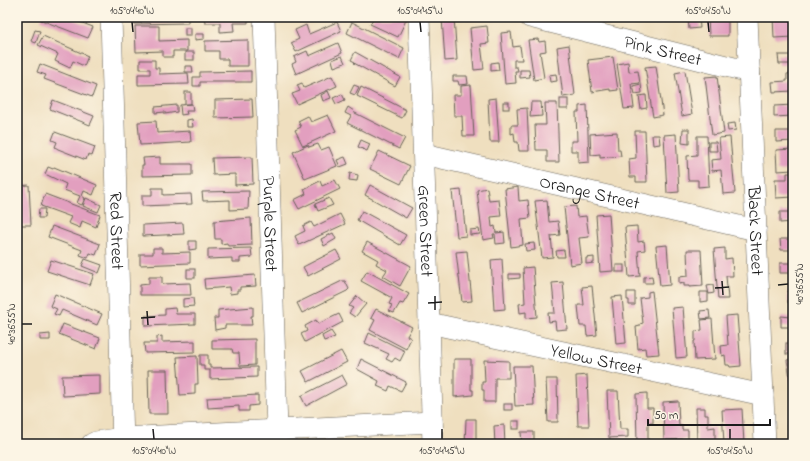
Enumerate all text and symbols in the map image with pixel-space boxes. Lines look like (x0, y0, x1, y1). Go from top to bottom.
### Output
text: 105°04'40"W (110, 4, 154, 19)
text: 105°04'45"W (397, 4, 443, 19)
text: 105°04'50"W (685, 4, 731, 19)
street label: Pink Street (621, 30, 704, 74)
street label: Orange Street (537, 170, 642, 218)
street label: Purple Street (254, 176, 283, 272)
street label: Green Street (410, 185, 439, 277)
street label: Black Street (739, 185, 769, 276)
street label: Red Street (101, 192, 129, 270)
text: 40°36'55"N (793, 263, 808, 305)
text: 40°36'55"N (5, 303, 20, 345)
street label: Yellow Street (547, 338, 644, 384)
scale bar (648, 401, 770, 427)
text: 50 m (654, 407, 678, 425)
text: 105°04'40"W (132, 444, 176, 459)
text: 105°04'45"W (419, 444, 465, 459)
text: 105°04'50"W (707, 444, 753, 459)

